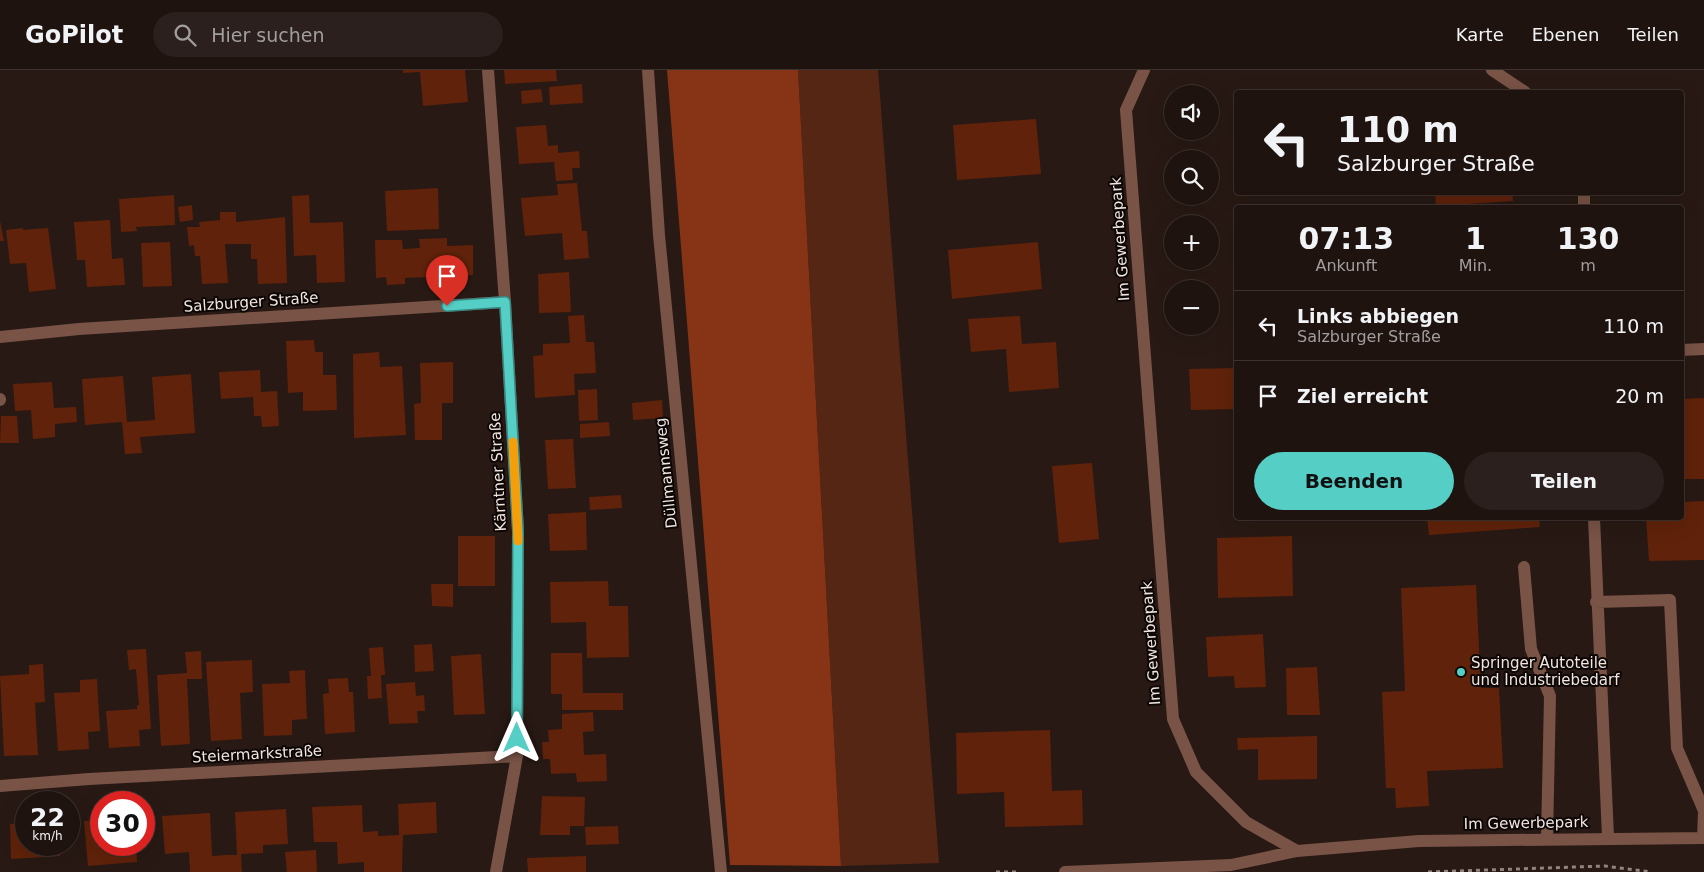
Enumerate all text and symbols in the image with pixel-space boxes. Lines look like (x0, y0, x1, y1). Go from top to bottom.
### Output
search box (153, 12, 503, 57)
text: GoPilot (25, 21, 123, 49)
icon: search (171, 21, 199, 49)
text: Hier suchen (211, 24, 324, 46)
text: Karte (1456, 24, 1504, 45)
text: Ebenen (1532, 24, 1600, 45)
text: Teilen (1628, 24, 1679, 45)
map controls (1164, 85, 1219, 335)
button: sound (1164, 85, 1219, 140)
icon: left (1254, 110, 1319, 175)
text: 110 m (1337, 110, 1459, 150)
button: search (1164, 150, 1219, 205)
text: Salzburger Straße (1337, 151, 1535, 176)
street label: Im Gewerbepark (1107, 176, 1133, 302)
button: + (1164, 215, 1219, 270)
text: 07:13 (1299, 221, 1394, 256)
text: 1 (1465, 221, 1486, 256)
text: 130 (1557, 221, 1619, 256)
pin (426, 255, 468, 306)
text: Ankunft (1315, 256, 1377, 275)
text: Min. (1459, 256, 1492, 275)
text: m (1580, 256, 1596, 275)
icon: arrive (433, 262, 461, 290)
button: − (1164, 280, 1219, 335)
street label: Salzburger Straße (183, 288, 319, 316)
text: Links abbiegen (1297, 305, 1459, 327)
icon: left (1254, 312, 1282, 340)
text: 110 m (1603, 315, 1664, 337)
text: Salzburger Straße (1297, 327, 1441, 346)
icon: arrive (1254, 382, 1282, 410)
text: Ziel erreicht (1297, 385, 1428, 407)
text: 20 m (1615, 385, 1664, 407)
street label: Kärntner Straße (486, 412, 510, 532)
street label: Düllmannsweg (651, 417, 681, 529)
button: Beenden (1254, 452, 1454, 510)
button: Teilen (1464, 452, 1664, 510)
street label: Im Gewerbepark (1138, 580, 1164, 706)
place label: Springer Autoteile und Industriebedarf (1471, 654, 1620, 689)
marker: Springer Autoteile und Industriebedarf (1455, 666, 1467, 678)
position arrow (490, 711, 542, 763)
street label: Steiermarkstraße (191, 742, 323, 766)
speed limit sign: 30 (90, 791, 155, 856)
text: 22 (30, 803, 65, 832)
street label: Im Gewerbepark (1464, 813, 1589, 833)
text: km/h (32, 829, 63, 843)

